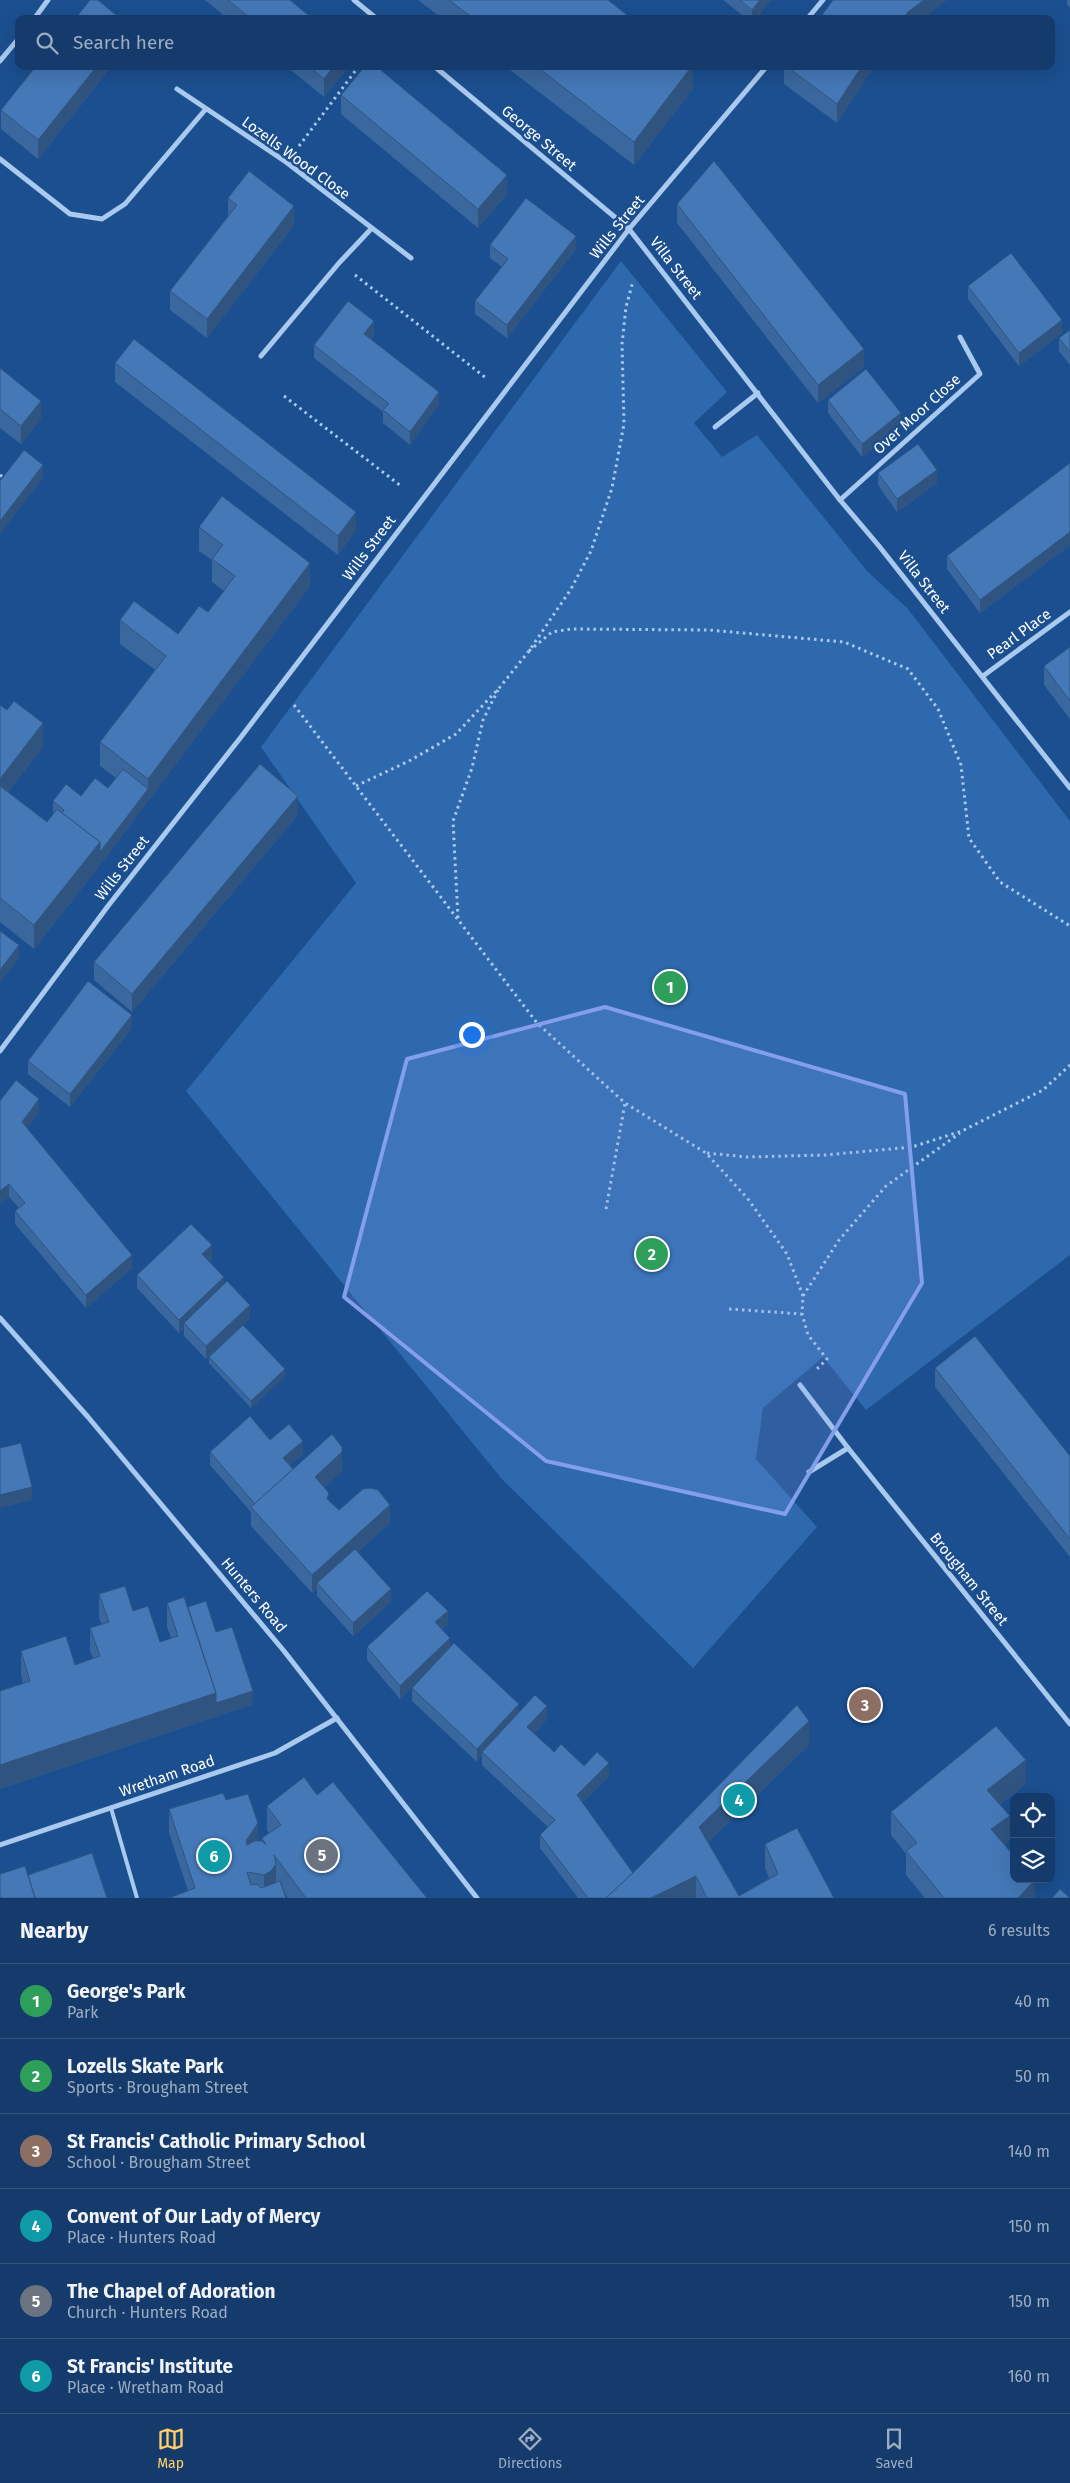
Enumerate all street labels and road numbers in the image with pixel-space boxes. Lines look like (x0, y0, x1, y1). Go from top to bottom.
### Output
street label: George Street (498, 101, 581, 175)
street label: Lozells Wood Close (238, 113, 354, 203)
street label: Wills Street (586, 191, 649, 263)
street label: Villa Street (646, 233, 706, 303)
street label: Over Moor Close (870, 370, 964, 458)
street label: Wills Street (339, 511, 400, 584)
street label: Villa Street (894, 547, 954, 617)
street label: Pearl Place (983, 605, 1055, 663)
street label: Wills Street (91, 832, 153, 904)
street label: Brougham Street (926, 1529, 1012, 1630)
street label: Hunters Road (217, 1554, 291, 1636)
street label: Wretham Road (117, 1751, 217, 1801)

